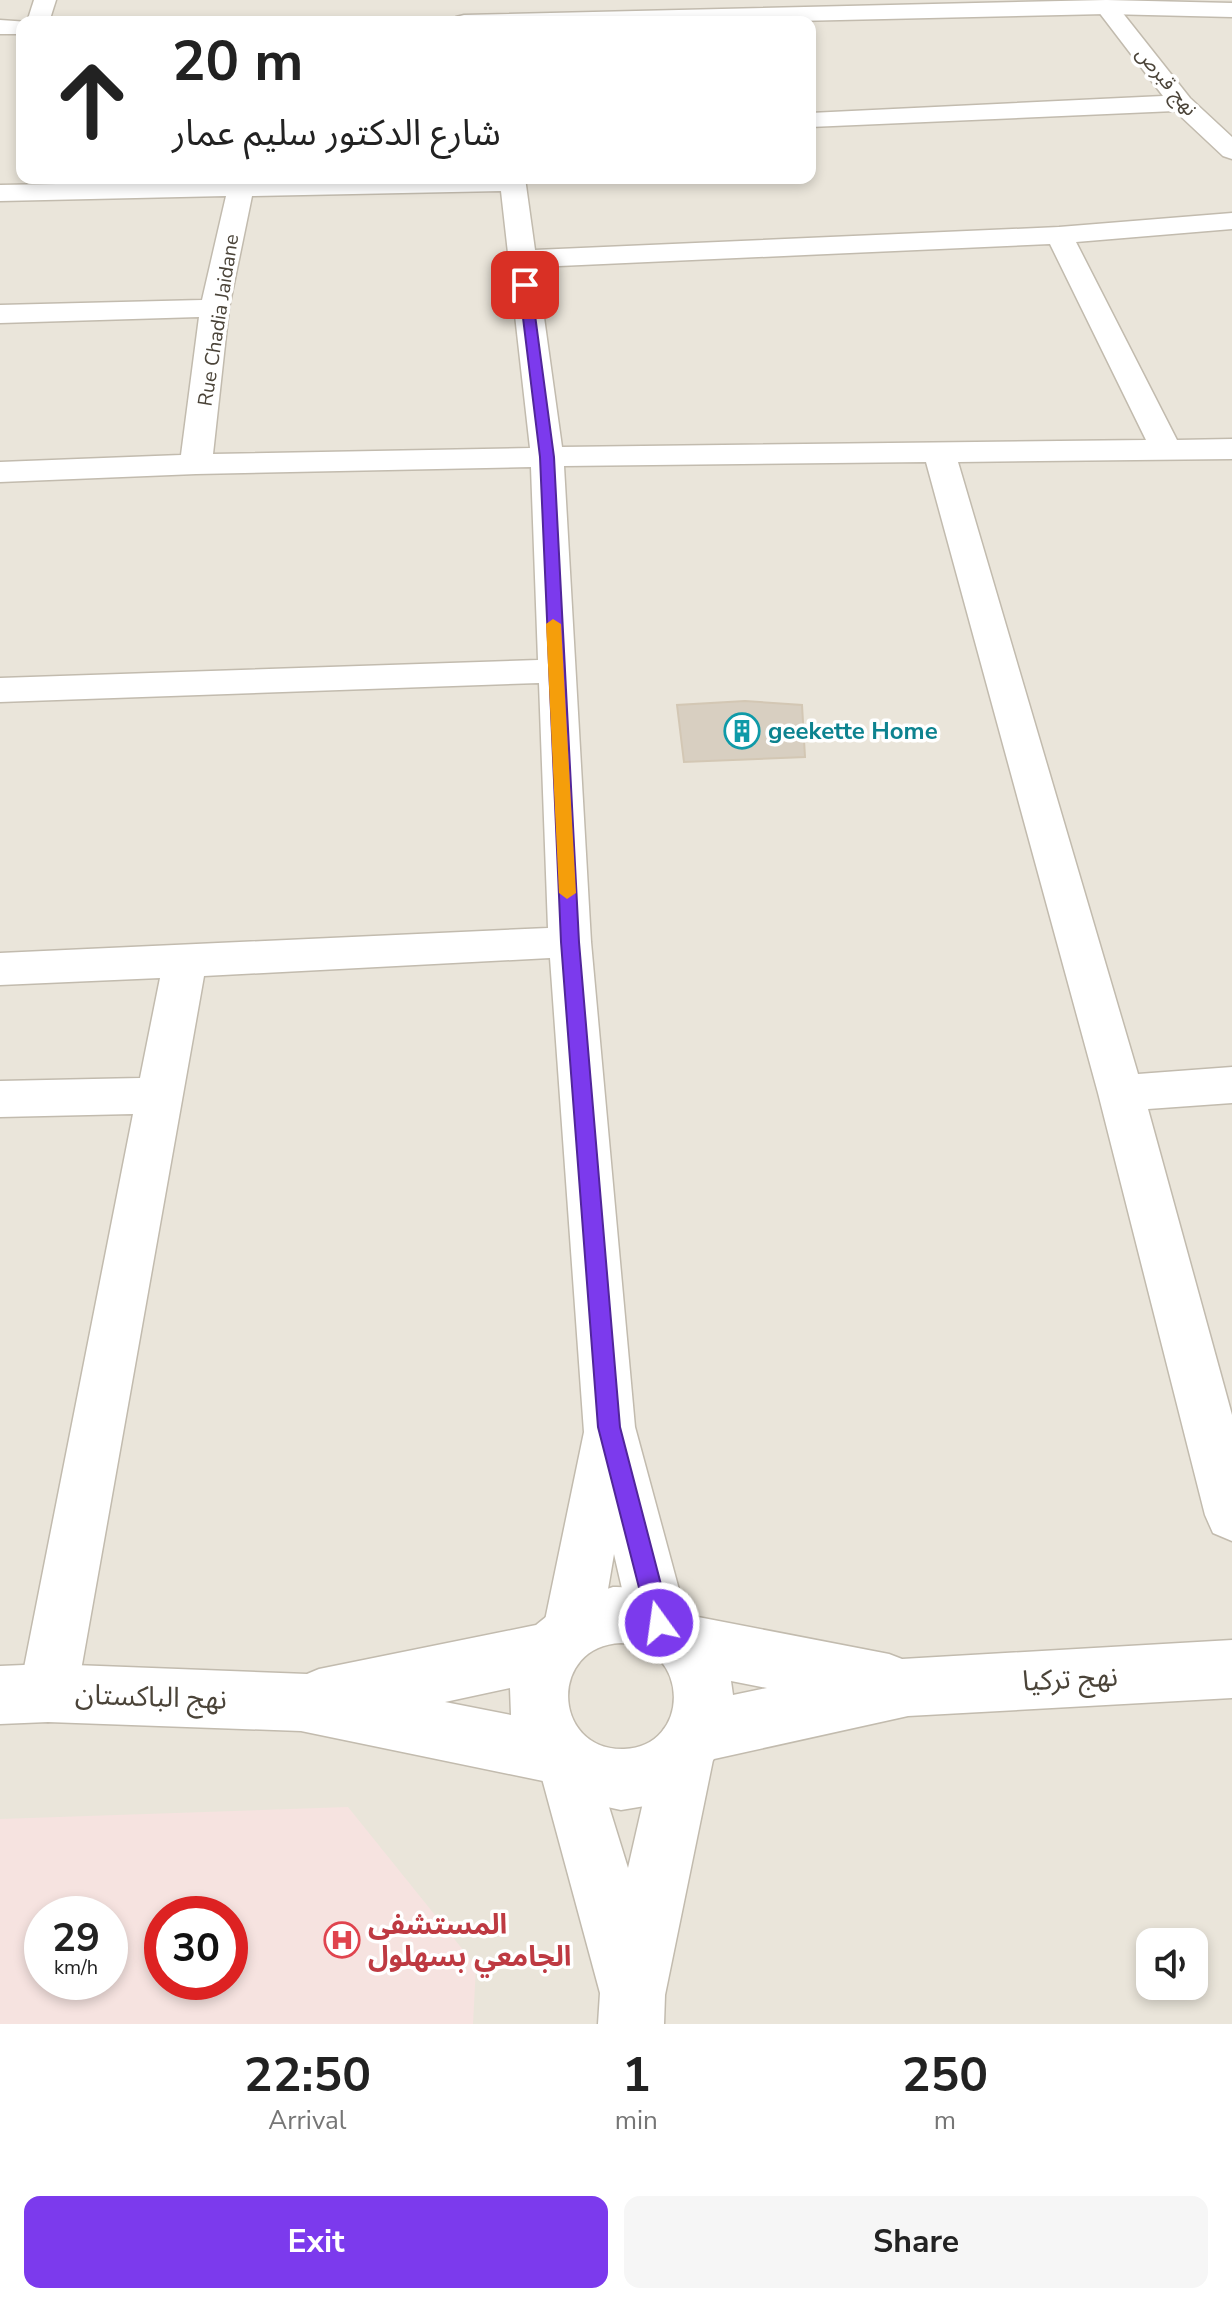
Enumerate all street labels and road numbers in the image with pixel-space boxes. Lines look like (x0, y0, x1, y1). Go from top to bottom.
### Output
street label: نهج قبرص (1129, 41, 1204, 122)
street label: Rue Chadia Jaidane (192, 232, 245, 408)
street label: نهج تركيا (1021, 1658, 1119, 1701)
street label: نهج الباكستان (74, 1675, 228, 1720)

